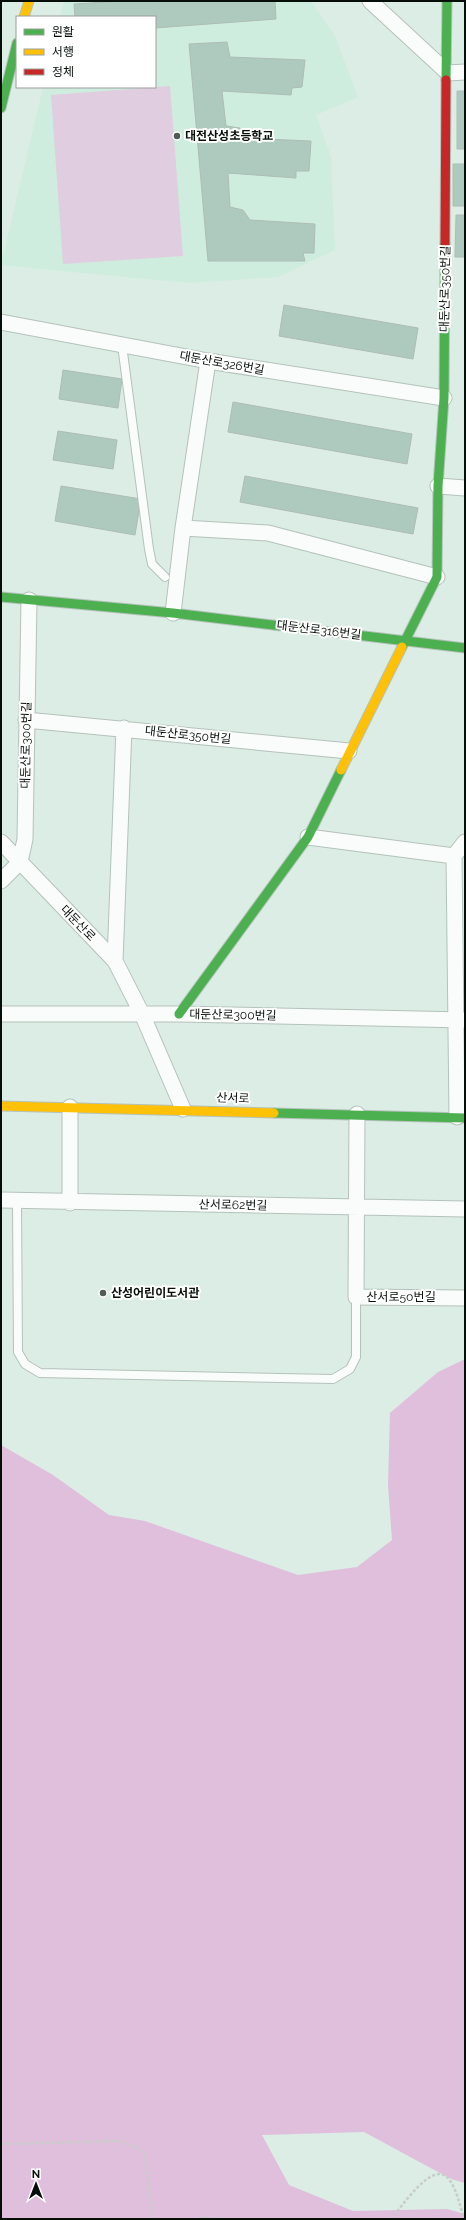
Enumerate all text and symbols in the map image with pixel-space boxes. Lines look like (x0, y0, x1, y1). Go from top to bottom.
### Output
legend (16, 16, 156, 88)
text: 원활 (52, 25, 74, 39)
text: 서행 (52, 45, 74, 59)
text: 정체 (52, 65, 74, 79)
place label: 대전산성초등학교 (185, 129, 273, 143)
marker: 대전산성초등학교 (172, 131, 182, 141)
street label: 대둔산로350번길 (437, 246, 453, 332)
street label: 대둔산로326번길 (178, 349, 266, 377)
street label: 대둔산로316번길 (276, 618, 362, 642)
street label: 대둔산로300번길 (18, 701, 34, 789)
street label: 대둔산로350번길 (144, 724, 232, 746)
street label: 대둔산로 (58, 902, 98, 944)
street label: 대둔산로300번길 (189, 1007, 277, 1023)
street label: 산서로 (216, 1090, 250, 1106)
street label: 산서로62번길 (199, 1197, 267, 1213)
place label: 산성어린이도서관 (111, 1286, 199, 1300)
marker: 산성어린이도서관 (98, 1288, 108, 1298)
street label: 산서로50번길 (366, 1290, 436, 1304)
north arrow (16, 2164, 56, 2204)
text: N (32, 2168, 40, 2181)

